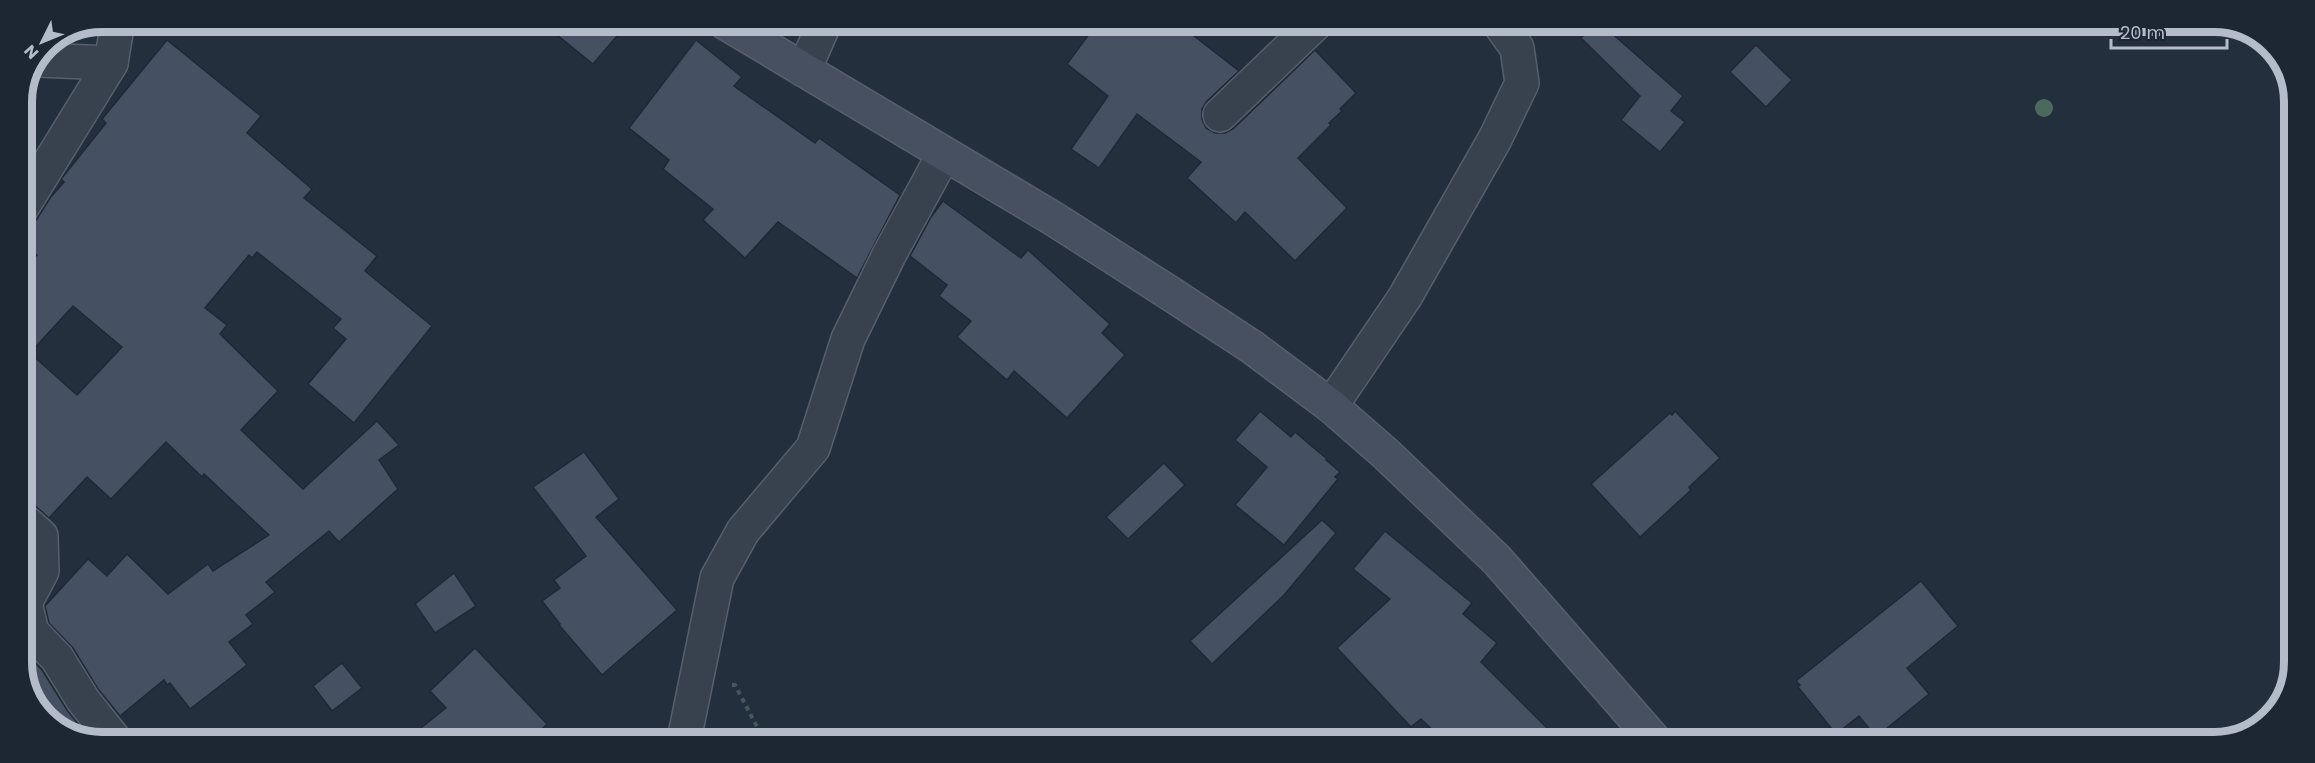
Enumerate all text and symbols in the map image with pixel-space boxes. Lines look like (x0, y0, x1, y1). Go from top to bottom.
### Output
north arrow (12, 12, 72, 72)
scale bar (2111, 12, 2226, 50)
text: 20 m (2120, 20, 2165, 45)
text: N (19, 40, 44, 64)

